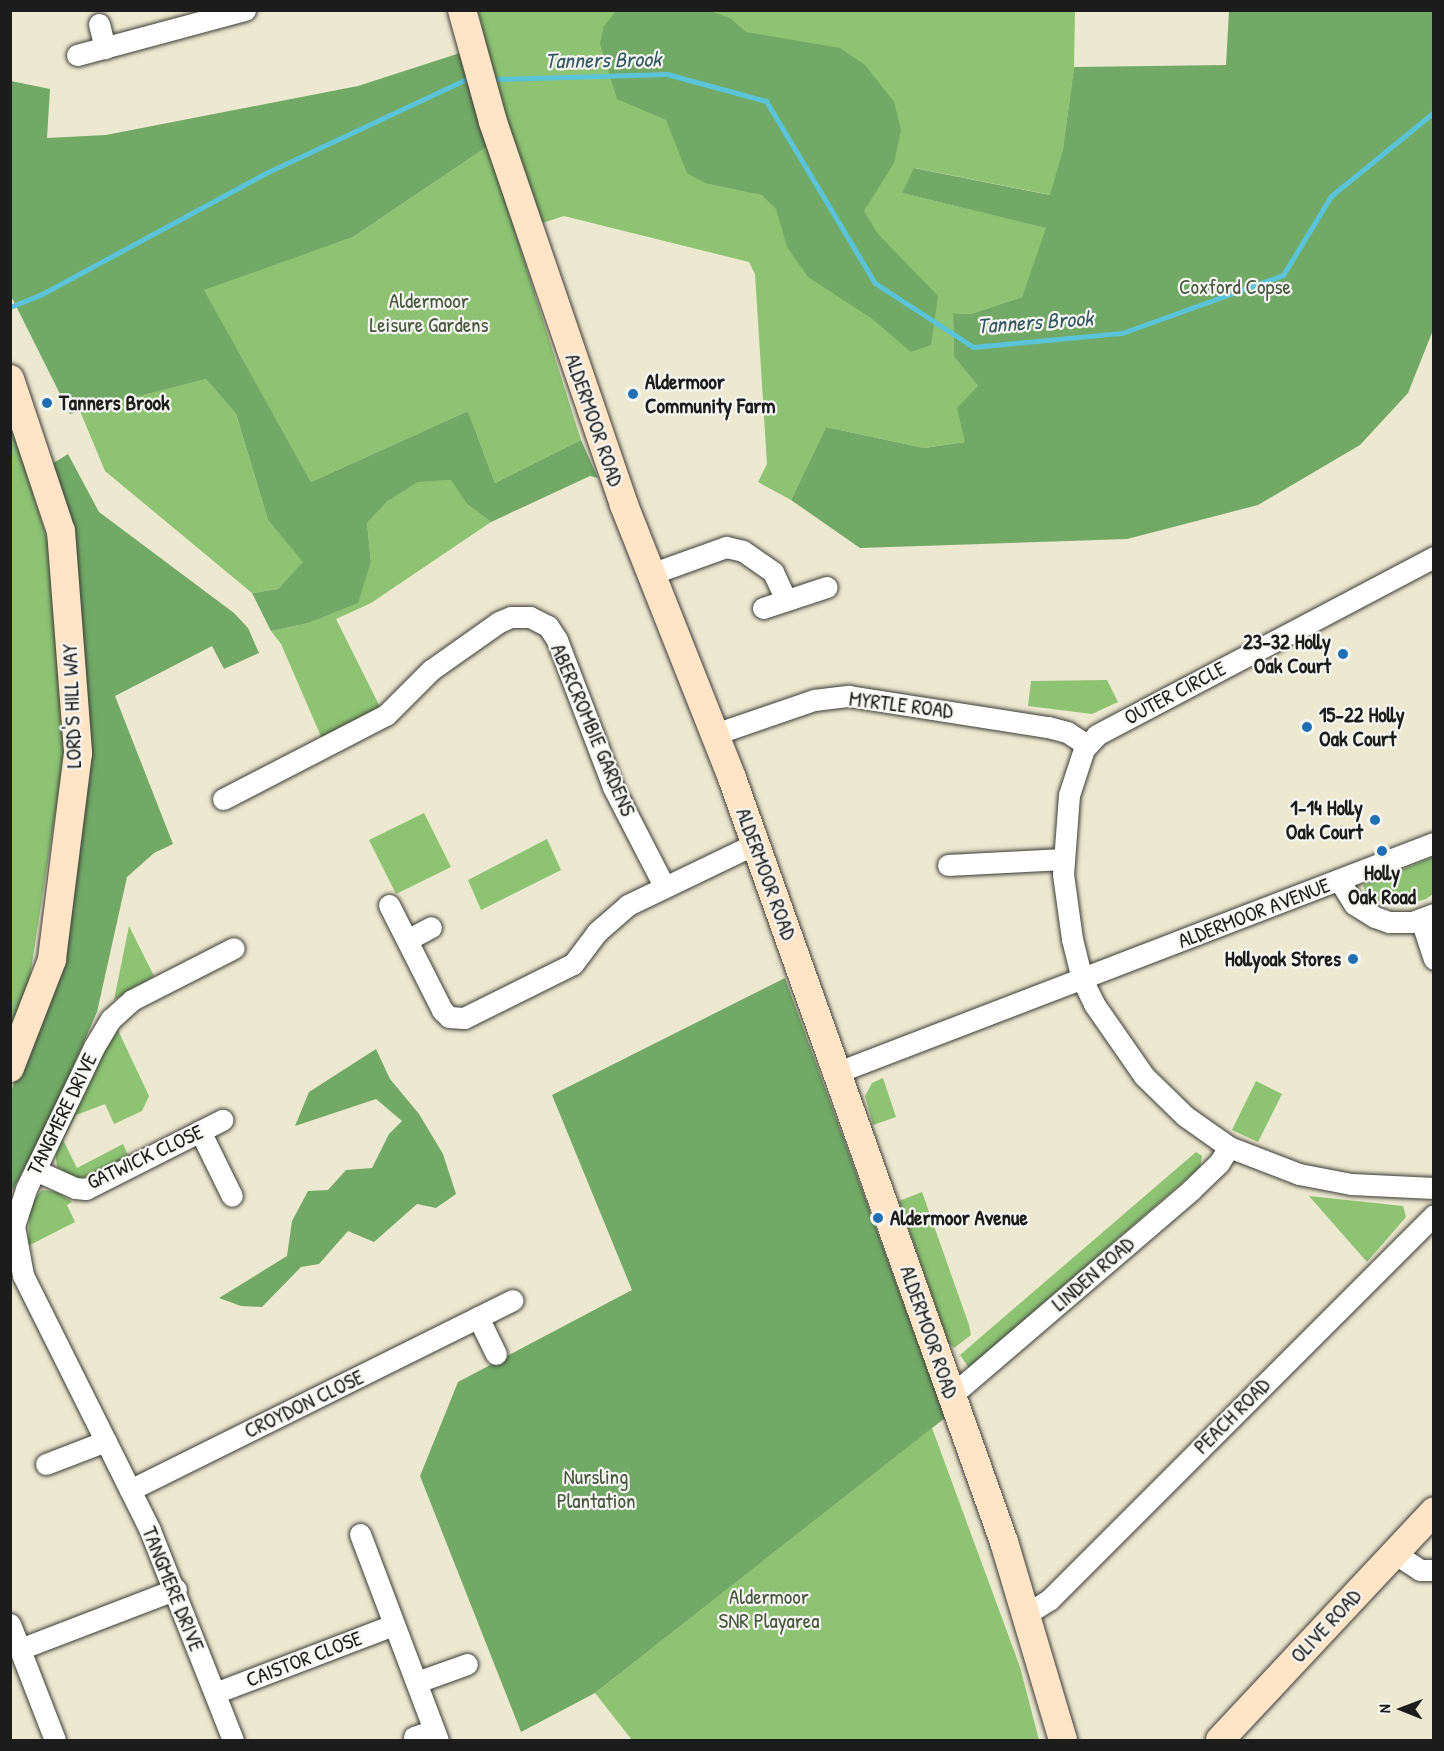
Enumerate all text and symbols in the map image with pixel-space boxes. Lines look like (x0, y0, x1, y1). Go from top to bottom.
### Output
water label: Tanners Brook (545, 46, 661, 74)
park label: Coxford Copse (1179, 274, 1291, 300)
park label: Aldermoor Leisure Gardens (369, 288, 489, 338)
water label: Tanners Brook (976, 305, 1094, 339)
street label: ALDERMOOR ROAD (560, 350, 628, 490)
place label: Aldermoor Community Farm (645, 369, 776, 419)
marker: Aldermoor Community Farm (626, 387, 640, 401)
place label: Tanners Brook (59, 390, 170, 416)
marker: Tanners Brook (40, 396, 54, 410)
place label: 23-32 Holly Oak Court (1243, 629, 1331, 679)
street label: ABERCROMBIE GARDENS (545, 640, 641, 820)
street label: LORD'S HILL WAY (57, 643, 87, 769)
marker: 23-32 Holly Oak Court (1336, 647, 1350, 661)
street label: OUTER CIRCLE (1120, 656, 1230, 730)
street label: MYRTLE ROAD (848, 686, 954, 724)
place label: 15-22 Holly Oak Court (1319, 702, 1405, 752)
marker: 15-22 Holly Oak Court (1300, 720, 1314, 734)
place label: 1-14 Holly Oak Court (1286, 795, 1363, 845)
street label: ALDERMOOR ROAD (730, 805, 802, 943)
marker: 1-14 Holly Oak Court (1368, 813, 1382, 827)
marker: Holly Oak Road (1375, 844, 1389, 858)
place label: Holly Oak Road (1348, 860, 1416, 910)
street label: ALDERMOOR AVENUE (1175, 872, 1333, 954)
place label: Hollyoak Stores (1225, 946, 1341, 972)
marker: Hollyoak Stores (1346, 952, 1360, 966)
street label: TANGMERE DRIVE (22, 1049, 102, 1179)
street label: GATWICK CLOSE (83, 1119, 207, 1195)
place label: Aldermoor Avenue (890, 1205, 1028, 1231)
marker: Aldermoor Avenue (871, 1211, 885, 1225)
street label: LINDEN ROAD (1047, 1231, 1139, 1317)
street label: ALDERMOOR ROAD (895, 1262, 963, 1402)
street label: CROYDON CLOSE (240, 1364, 368, 1444)
street label: PEACH ROAD (1189, 1373, 1275, 1459)
park label: Nursling Plantation (557, 1464, 635, 1514)
street label: TANGMERE DRIVE (137, 1523, 209, 1655)
park label: Aldermoor SNR Playarea (719, 1584, 819, 1634)
street label: OLIVE ROAD (1285, 1584, 1367, 1668)
street label: CAISTOR CLOSE (242, 1625, 366, 1693)
north arrow (1372, 1679, 1432, 1739)
text: N (1373, 1704, 1395, 1713)

